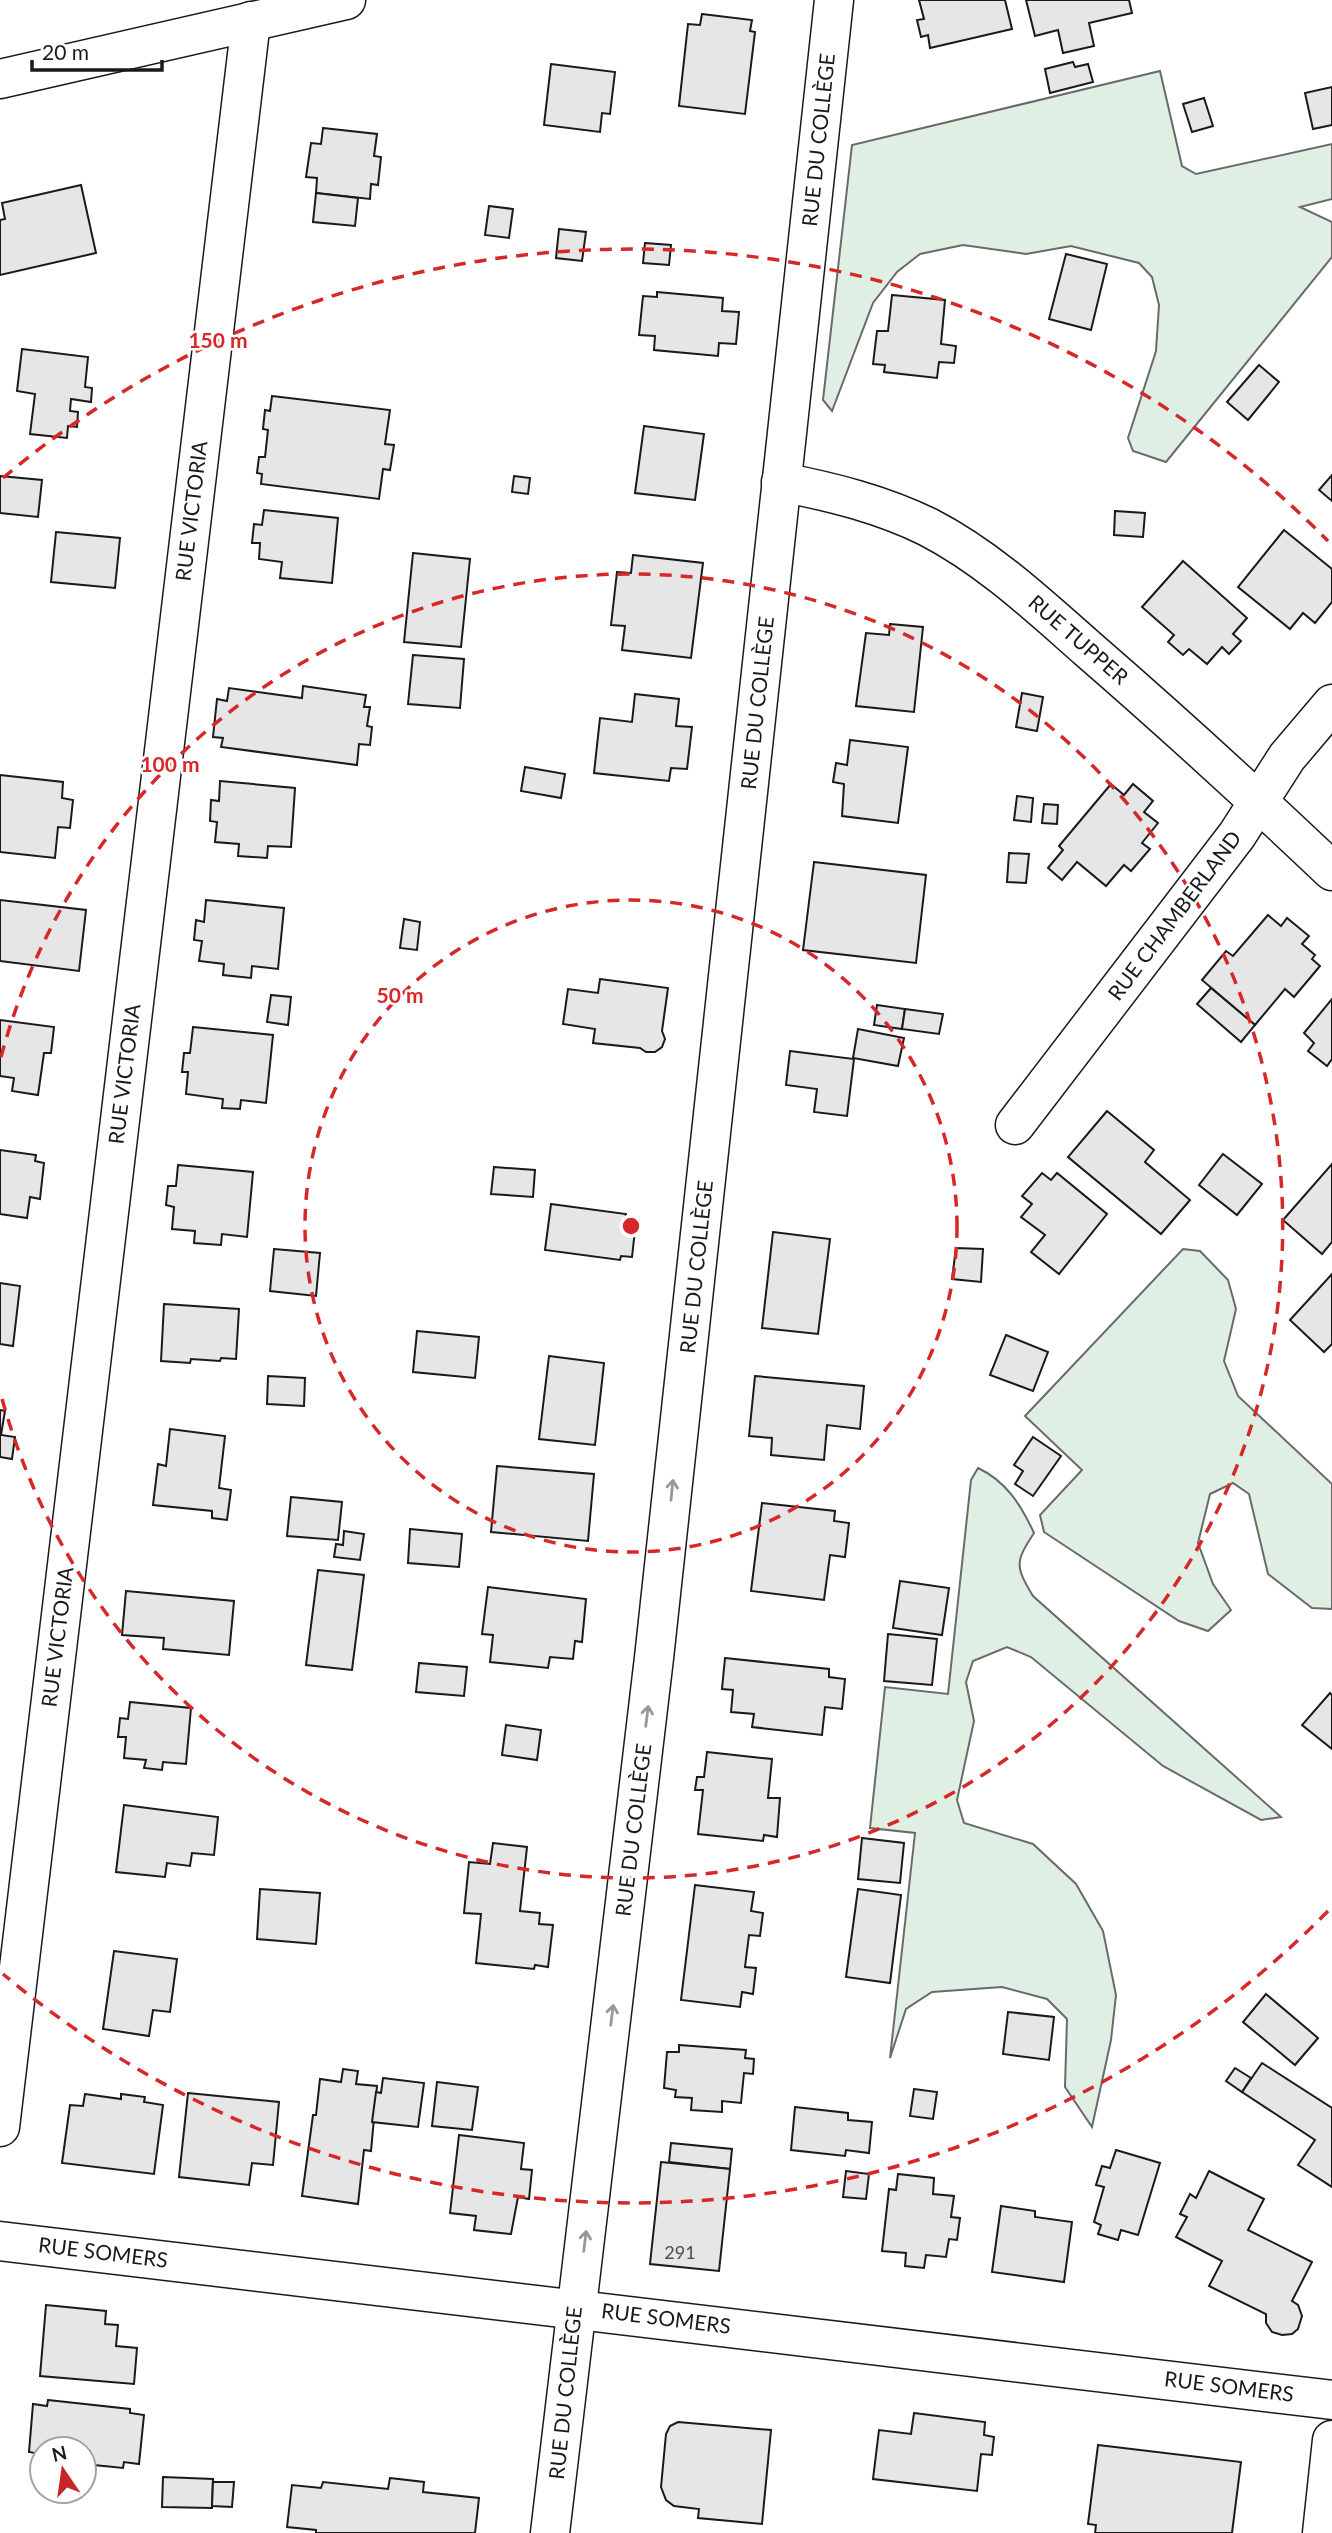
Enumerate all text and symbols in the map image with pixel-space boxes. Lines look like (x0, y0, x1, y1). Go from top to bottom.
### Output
scale bar (32, 28, 161, 72)
text: 20 m (42, 39, 89, 64)
street label: RUE DU COLLÈGE (796, 52, 839, 228)
text: 150 m (188, 327, 248, 352)
street label: RUE VICTORIA (170, 438, 212, 582)
street label: RUE TUPPER (1024, 589, 1135, 689)
street label: RUE DU COLLÈGE (735, 615, 778, 791)
text: 100 m (140, 751, 200, 776)
street label: RUE CHAMBERLAND (1102, 825, 1246, 1005)
text: 50 m (376, 982, 424, 1007)
street label: RUE VICTORIA (103, 1001, 145, 1145)
street label: RUE DU COLLÈGE (674, 1179, 717, 1355)
centre of rings (619, 1214, 643, 1238)
one-way arrow (666, 1479, 679, 1501)
street label: RUE VICTORIA (36, 1564, 78, 1708)
one-way arrow (641, 1705, 654, 1728)
street label: RUE DU COLLÈGE (609, 1742, 656, 1918)
one-way arrow (605, 2004, 618, 2026)
one-way arrow (579, 2230, 592, 2252)
street label: RUE SOMERS (37, 2231, 169, 2272)
house number: 291 (664, 2241, 696, 2263)
street label: RUE SOMERS (600, 2297, 732, 2338)
street label: RUE DU COLLÈGE (543, 2305, 586, 2481)
street label: RUE SOMERS (1163, 2365, 1295, 2406)
north arrow (28, 2435, 98, 2505)
text: N (49, 2440, 69, 2466)

